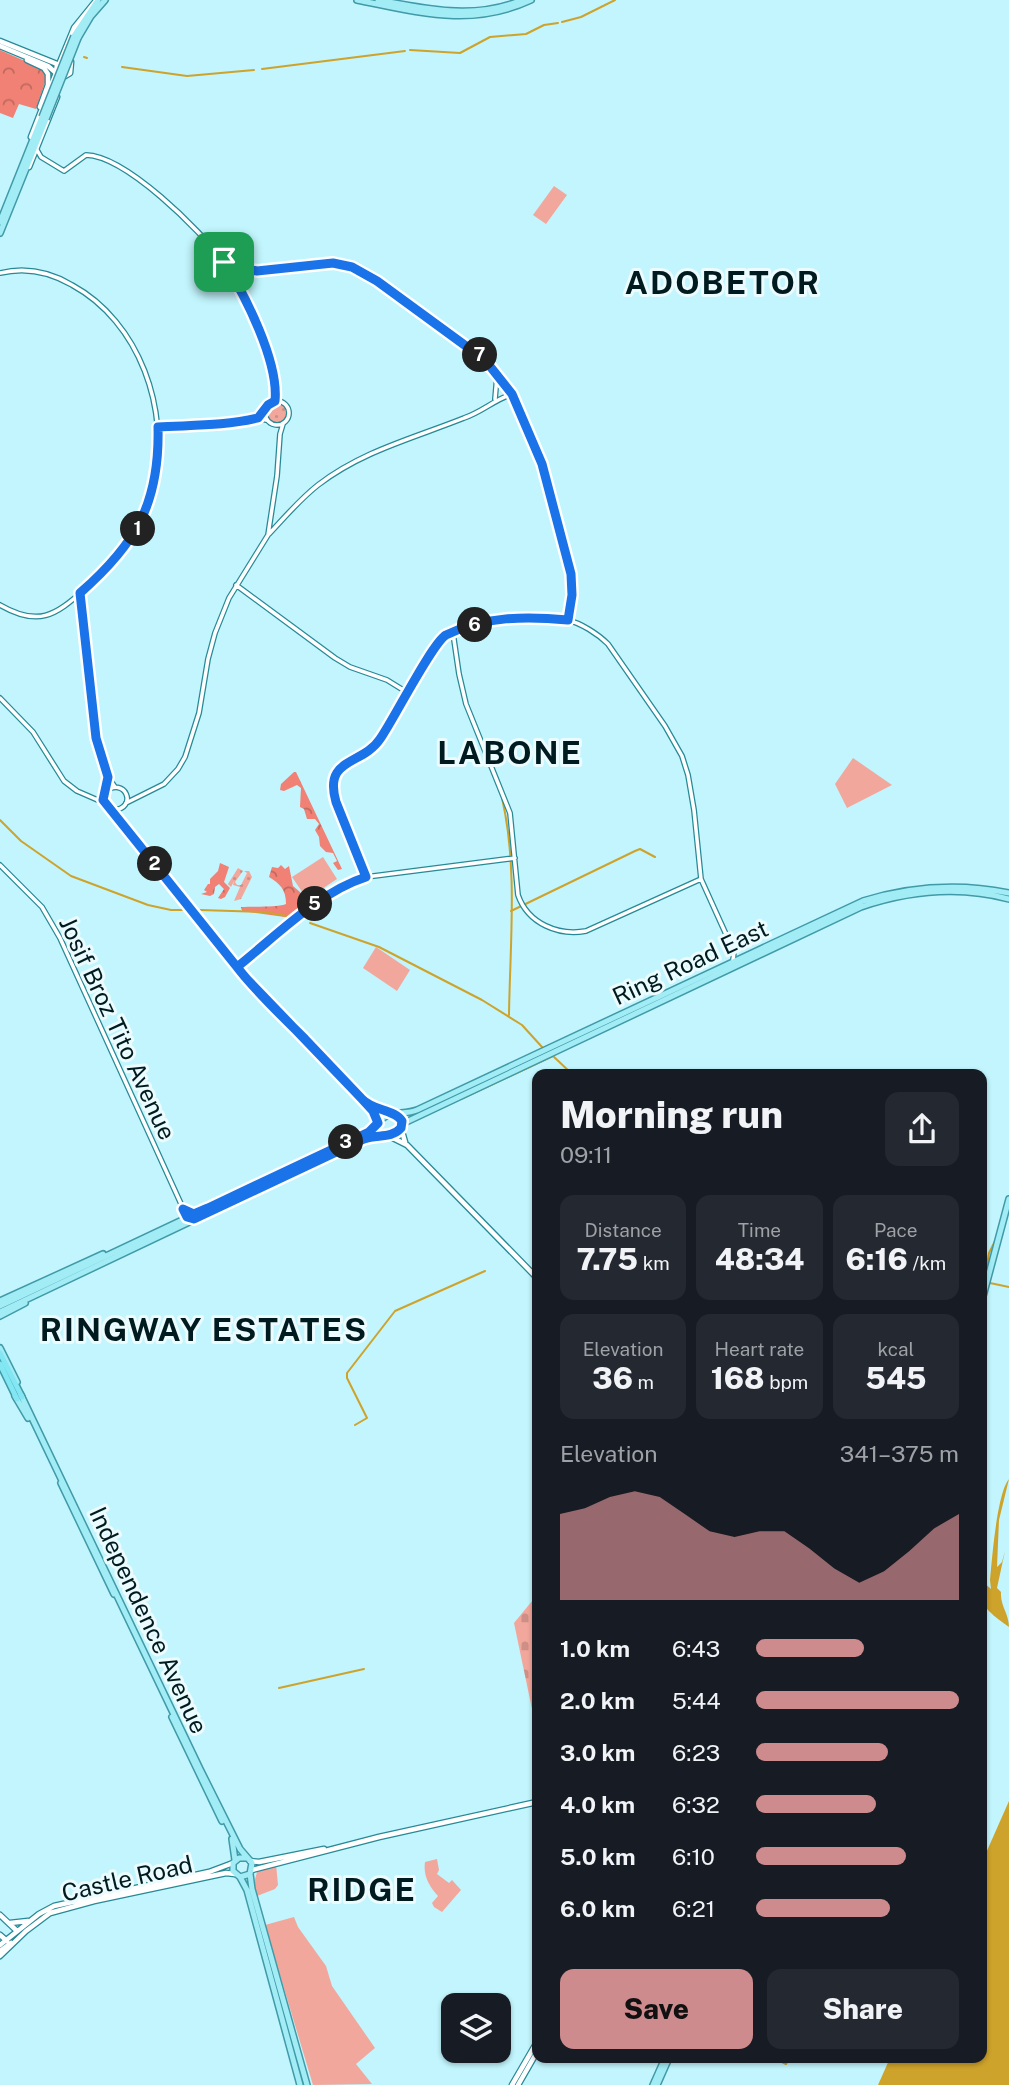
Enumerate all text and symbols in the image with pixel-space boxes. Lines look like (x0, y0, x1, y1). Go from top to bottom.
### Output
pin (194, 232, 254, 292)
icon: arrive (205, 243, 243, 281)
district label: ADOBETOR (625, 264, 821, 301)
pin: 7 (462, 338, 498, 372)
text: 7 (474, 343, 485, 365)
pin: 1 (120, 512, 156, 546)
text: 1 (133, 517, 142, 539)
pin: 6 (458, 608, 492, 642)
text: 6 (468, 613, 481, 635)
district label: LABONE (437, 734, 583, 771)
pin: 2 (138, 846, 172, 882)
text: 2 (148, 852, 161, 874)
pin: 5 (298, 886, 332, 922)
text: 5 (308, 892, 321, 914)
street label: Josif Broz Tito Avenue (54, 912, 182, 1144)
street label: Ring Road East (608, 914, 772, 1010)
text: Morning run (560, 1092, 783, 1137)
button: share (885, 1092, 959, 1166)
pin: 3 (328, 1124, 364, 1160)
text: 3 (339, 1130, 352, 1152)
text: 09:11 (560, 1141, 612, 1168)
text: Distance (585, 1219, 662, 1241)
text: Time (738, 1219, 781, 1241)
text: Pace (874, 1219, 918, 1241)
text: 7.75 (577, 1241, 638, 1277)
text: 48:34 (715, 1241, 804, 1277)
text: 6:16 (845, 1241, 908, 1277)
text: km (638, 1252, 670, 1274)
text: /km (908, 1252, 946, 1274)
district label: RINGWAY ESTATES (40, 1311, 368, 1348)
text: Elevation (583, 1338, 663, 1360)
text: Heart rate (715, 1338, 804, 1360)
text: kcal (877, 1338, 914, 1360)
text: 36 (592, 1360, 633, 1396)
text: 168 (711, 1360, 765, 1396)
text: 545 (865, 1360, 926, 1396)
text: m (633, 1371, 654, 1393)
text: bpm (765, 1371, 808, 1393)
text: Elevation (560, 1440, 658, 1467)
text: 341–375 m (840, 1440, 959, 1467)
street label: Independence Avenue (84, 1502, 214, 1738)
text: 1.0 km (560, 1635, 630, 1662)
text: 6:43 (672, 1635, 720, 1662)
text: 2.0 km (560, 1687, 635, 1714)
text: 5:44 (672, 1687, 721, 1714)
text: 3.0 km (560, 1739, 635, 1766)
text: 6:23 (672, 1739, 720, 1766)
text: 4.0 km (560, 1791, 635, 1818)
text: 6:32 (672, 1791, 720, 1818)
text: 5.0 km (560, 1843, 636, 1870)
text: 6:10 (672, 1843, 715, 1870)
street label: Castle Road (59, 1849, 195, 1907)
district label: RIDGE (307, 1871, 417, 1908)
text: 6.0 km (560, 1895, 635, 1922)
text: 6:21 (672, 1895, 715, 1922)
button: Save (560, 1969, 753, 2049)
button: Share (767, 1969, 959, 2049)
map controls (441, 1993, 511, 2063)
button: layers (441, 1993, 511, 2063)

